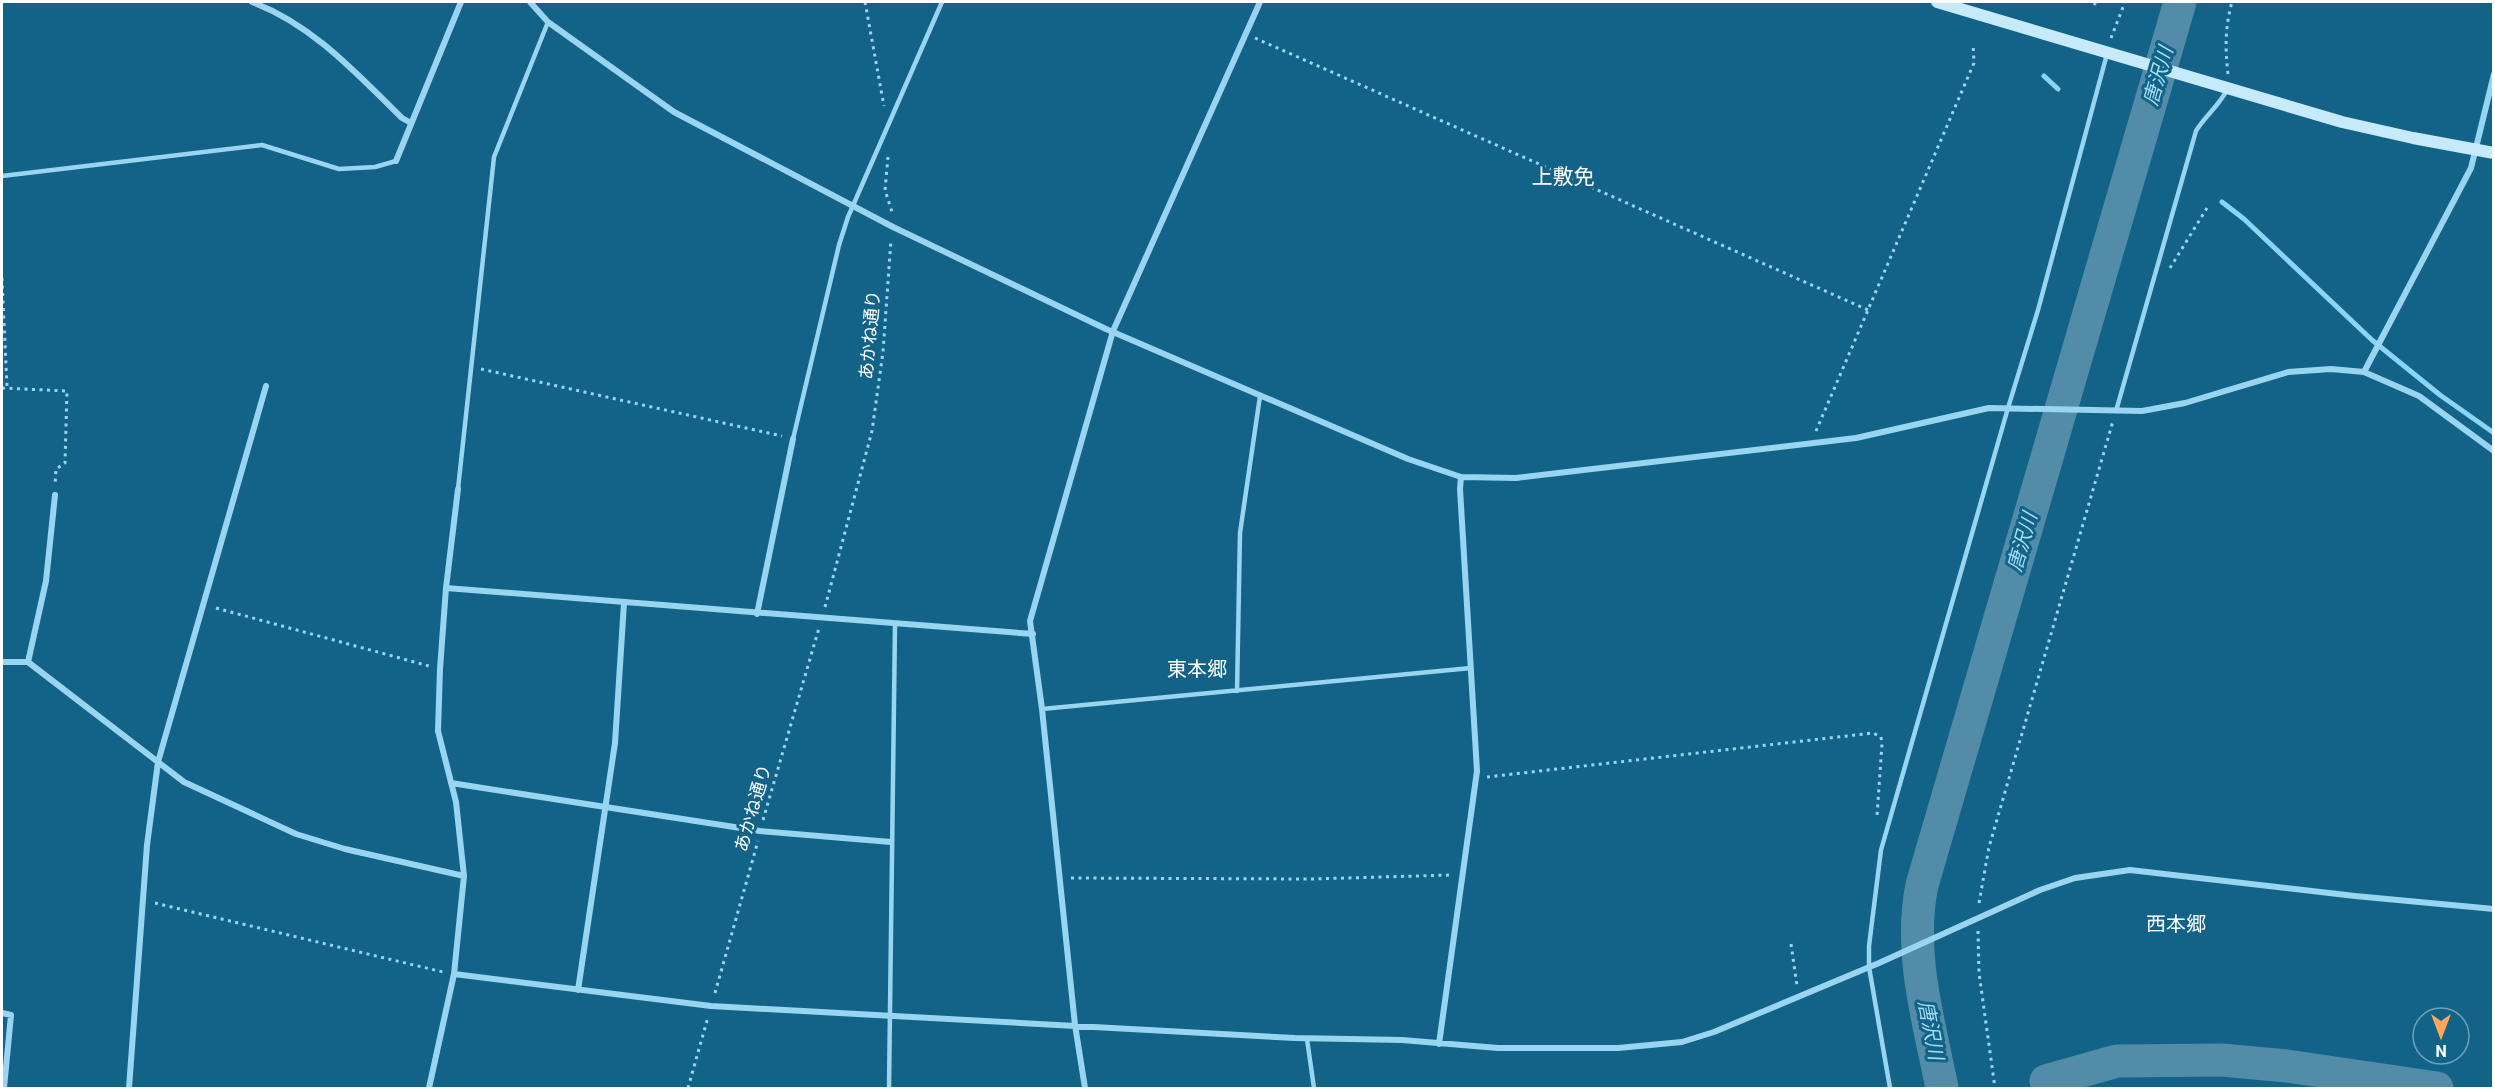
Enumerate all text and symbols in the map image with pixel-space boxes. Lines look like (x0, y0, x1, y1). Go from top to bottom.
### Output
water label: 唐沢川 (2138, 42, 2178, 108)
district label: 上敷免 (1532, 165, 1595, 189)
street label: あかね通り (855, 289, 884, 381)
water label: 唐沢川 (2002, 508, 2042, 574)
district label: 東本郷 (1167, 657, 1227, 681)
street label: あかね通り (730, 762, 775, 854)
district label: 西本郷 (2146, 912, 2206, 936)
water label: 唐沢川 (1913, 998, 1949, 1064)
north arrow (2411, 1006, 2471, 1066)
text: N (2435, 1041, 2447, 1060)

